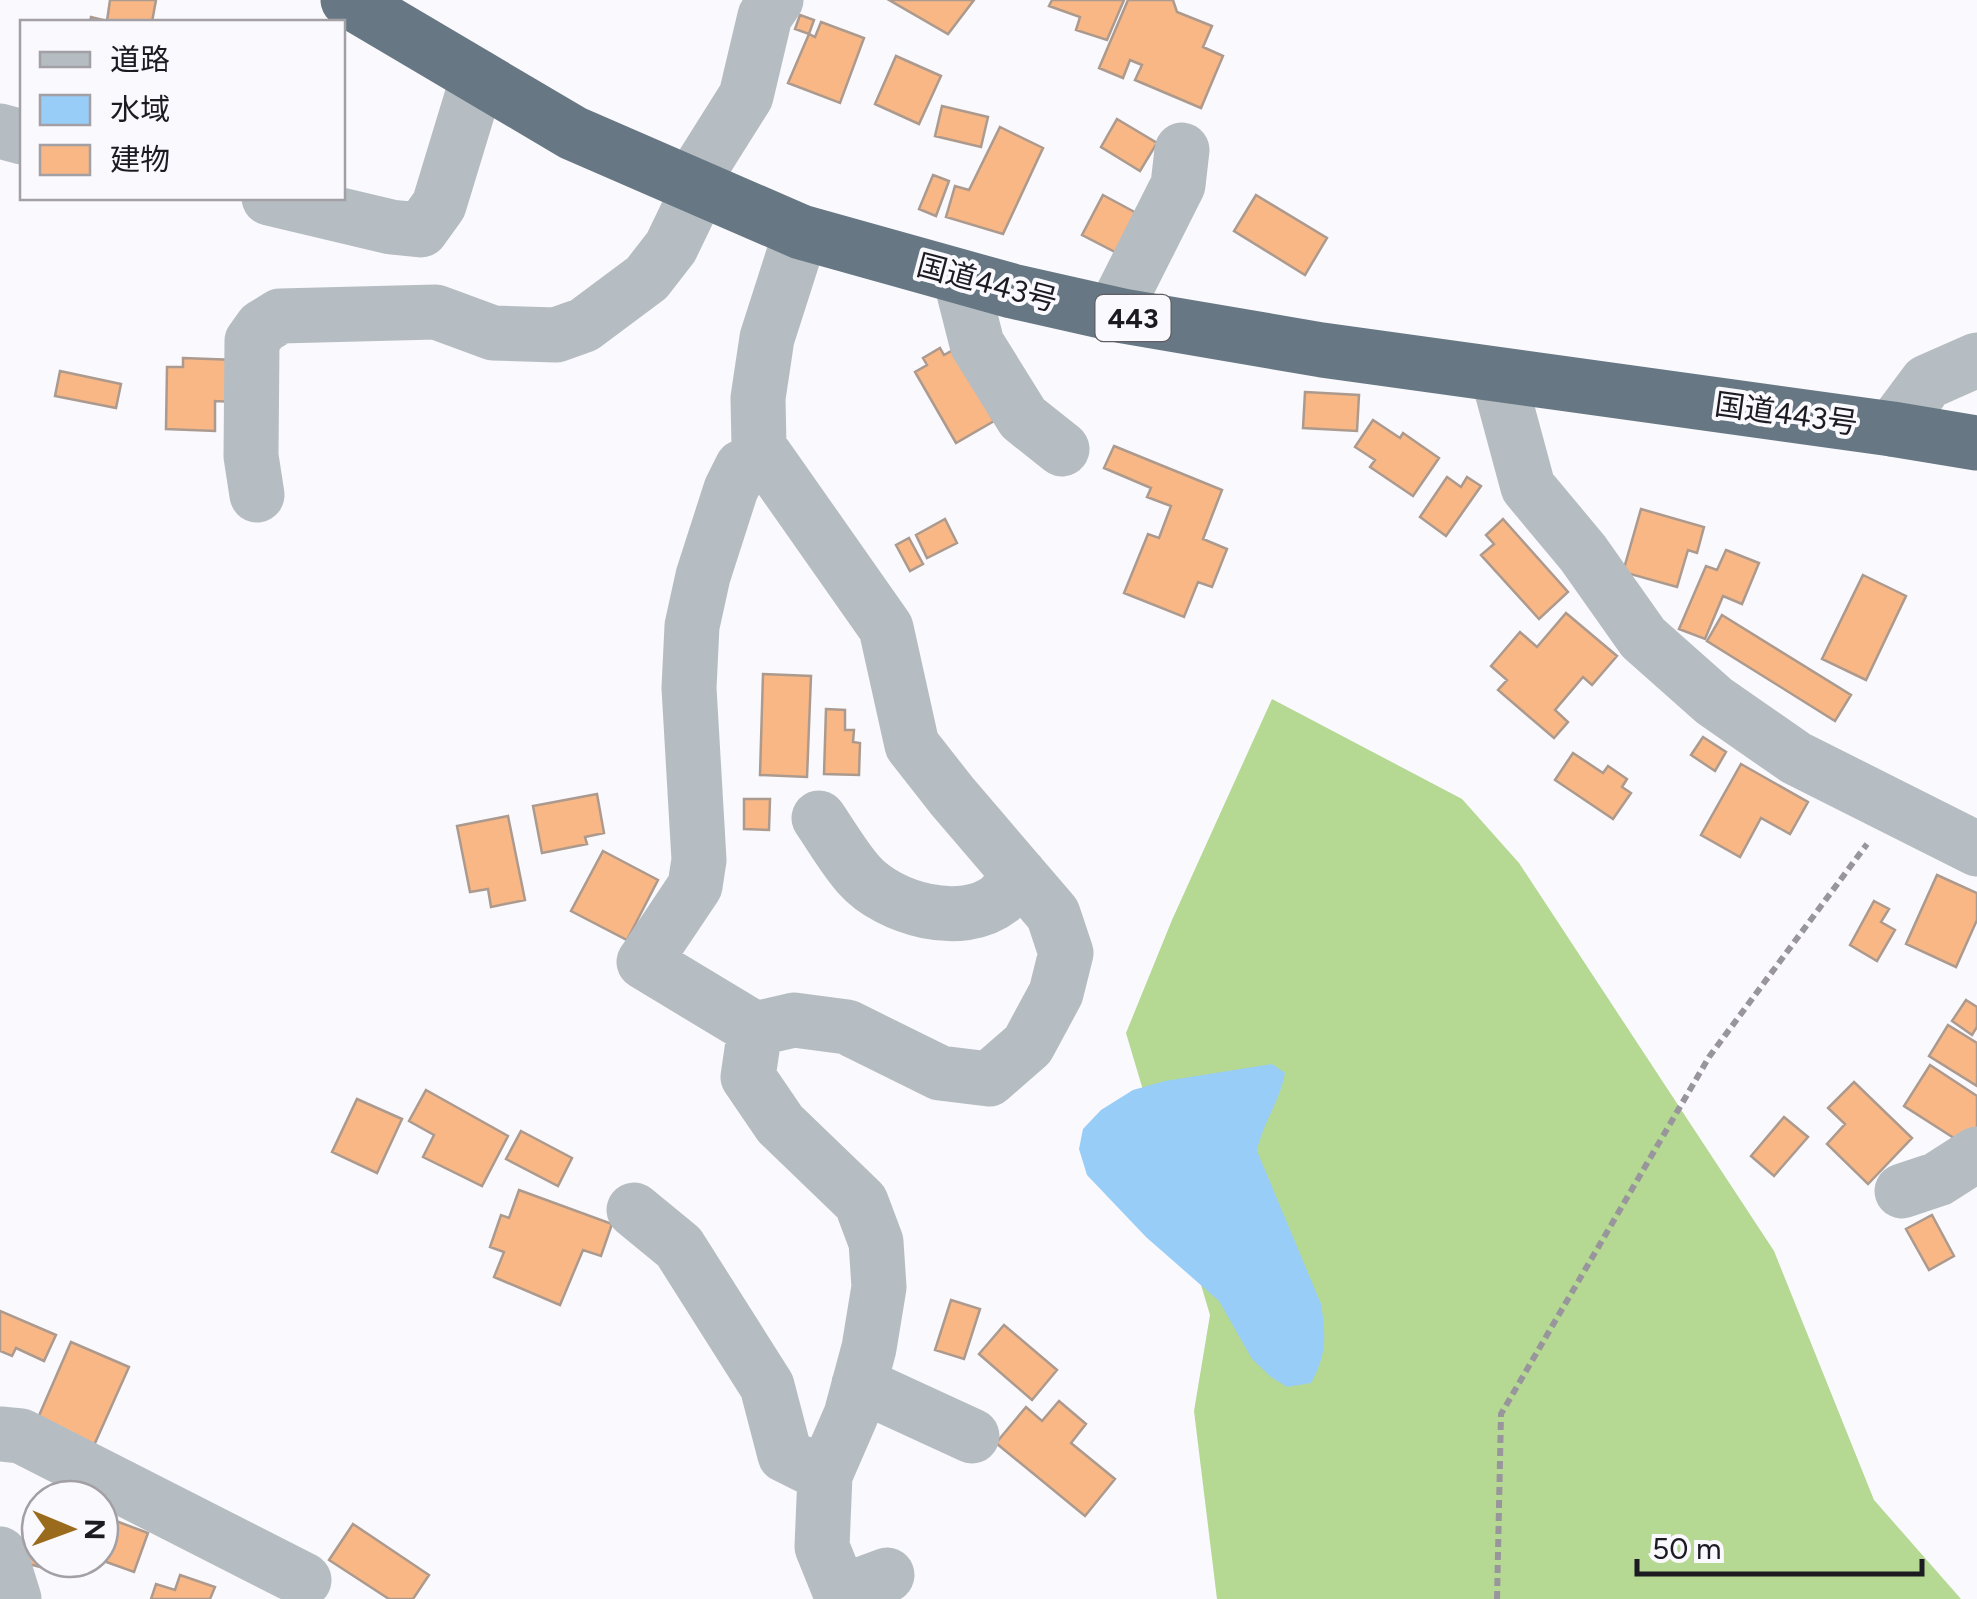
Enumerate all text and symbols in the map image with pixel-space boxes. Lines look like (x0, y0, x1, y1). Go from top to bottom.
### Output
legend (20, 20, 345, 200)
text: 道路 (110, 41, 170, 78)
text: 水域 (110, 91, 170, 128)
text: 建物 (110, 141, 170, 178)
street label: 国道443号 (913, 246, 1061, 319)
road number: 443 (1096, 295, 1170, 341)
street label: 国道443号 (1712, 385, 1860, 442)
north arrow (20, 1479, 120, 1579)
scale bar (1637, 1514, 1922, 1576)
text: N (78, 1518, 112, 1541)
text: 50 m (1652, 1530, 1721, 1567)

